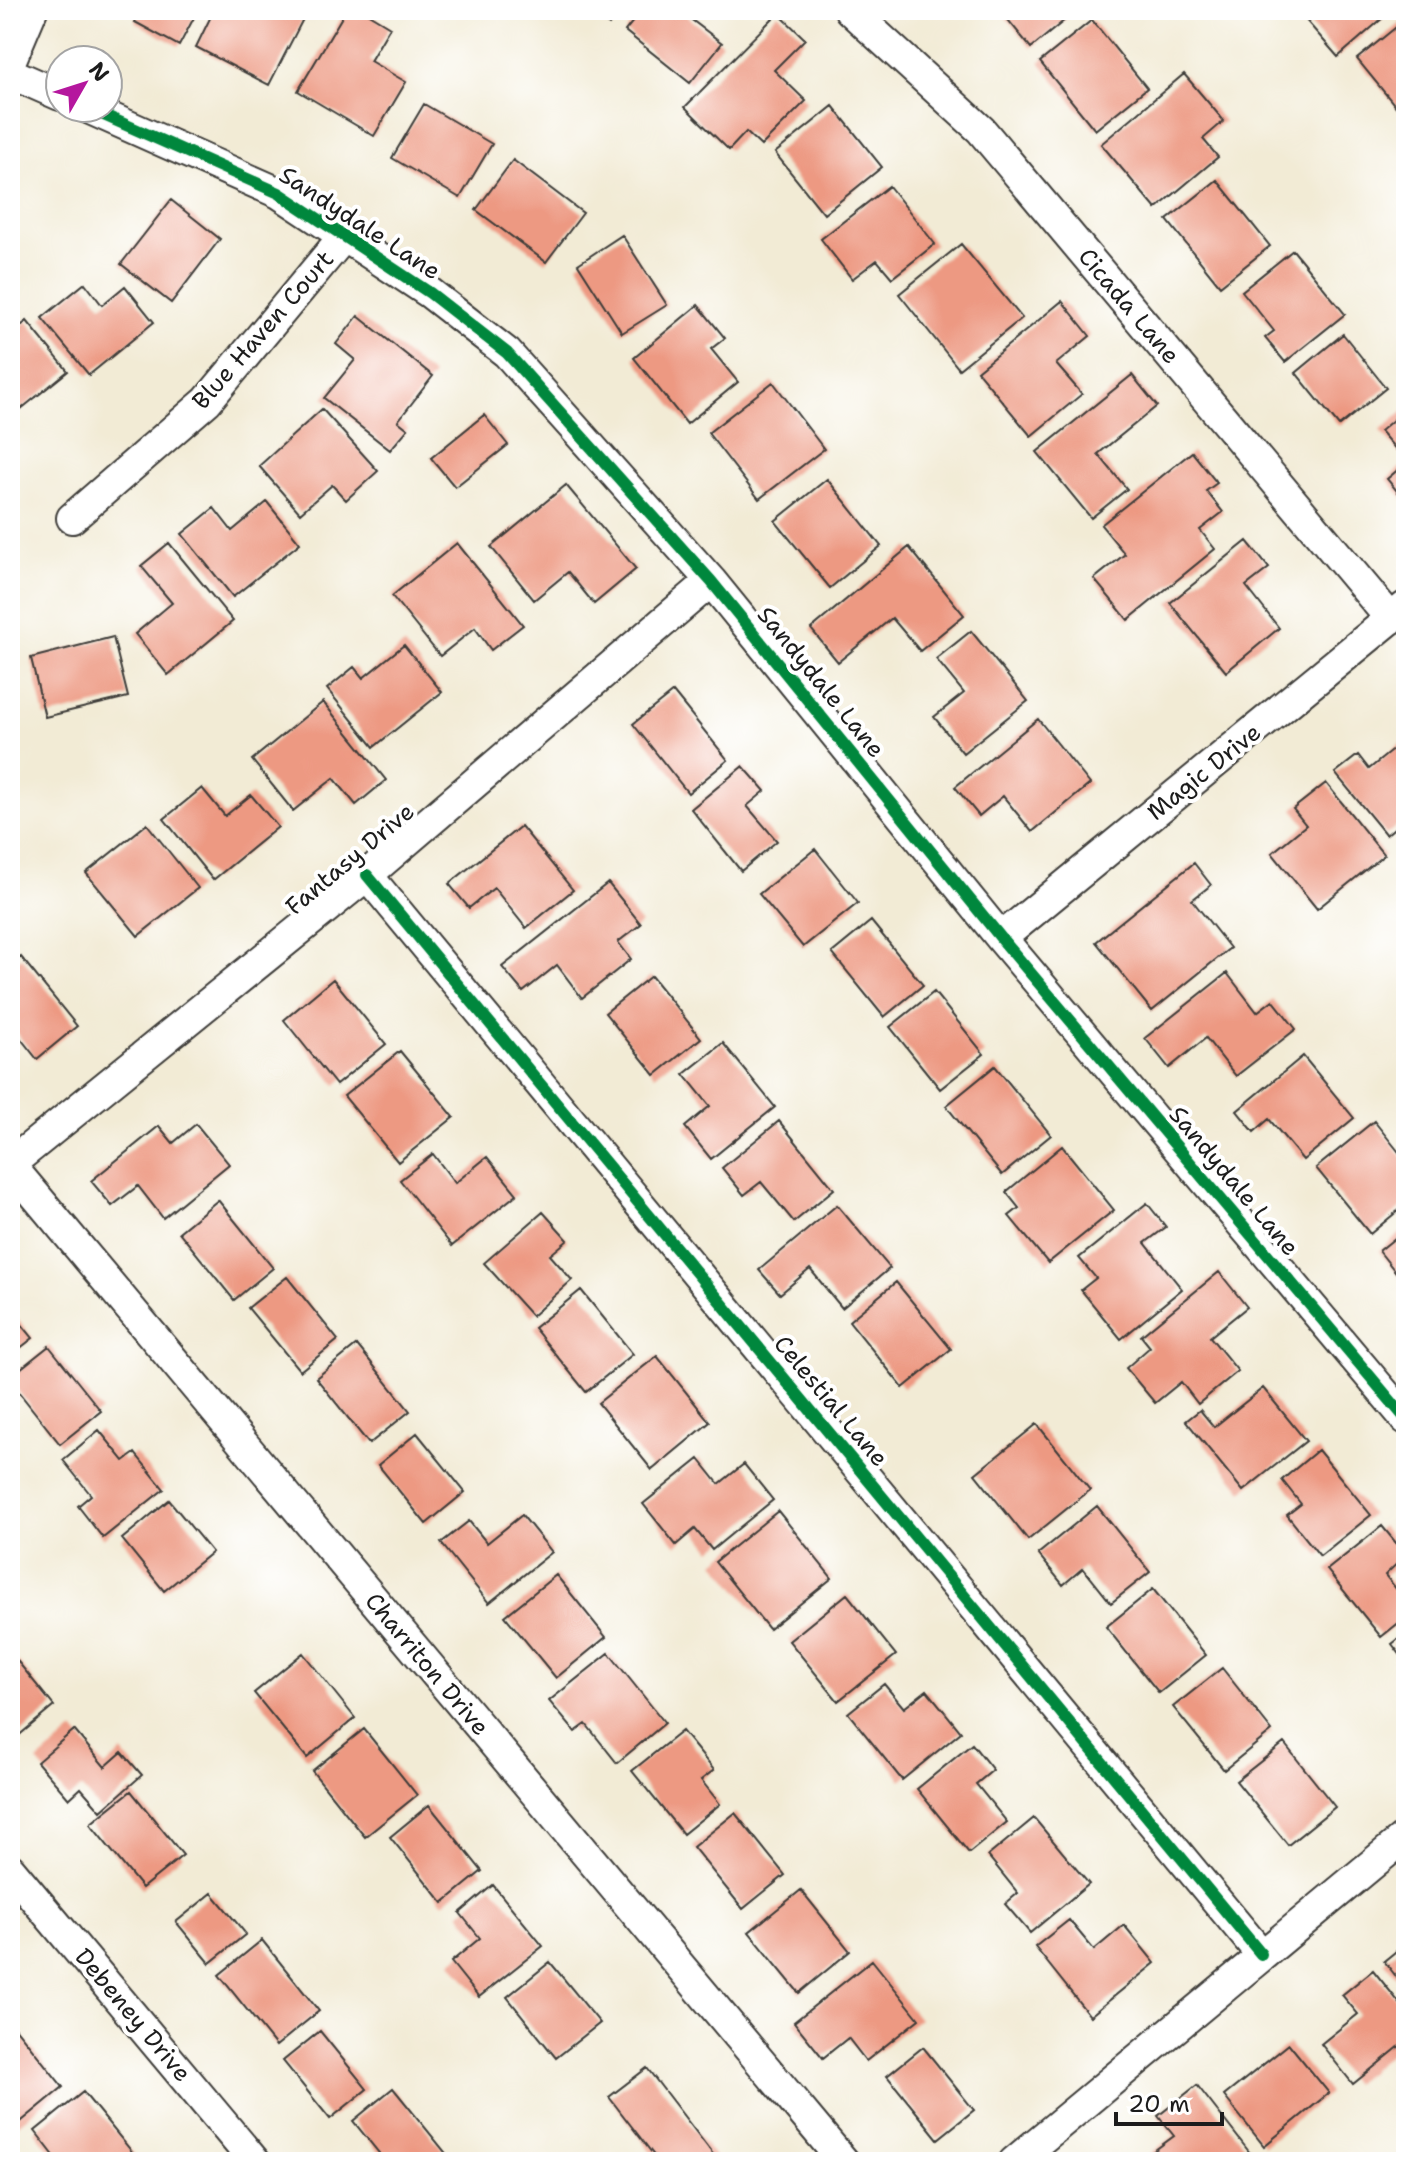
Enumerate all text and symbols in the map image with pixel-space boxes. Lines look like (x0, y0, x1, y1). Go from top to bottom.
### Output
north arrow (44, 44, 124, 124)
text: N (82, 56, 116, 88)
street label: Sandydale Lane (273, 159, 447, 287)
street label: Cicada Lane (1071, 241, 1187, 371)
street label: Blue Haven Court (185, 244, 341, 416)
street label: Sandydale Lane (750, 600, 892, 764)
street label: Magic Drive (1140, 716, 1268, 828)
street label: Fantasy Drive (279, 796, 421, 922)
street label: Sandydale Lane (1162, 1099, 1306, 1263)
street label: Celestial Lane (767, 1329, 895, 1473)
street label: Charriton Drive (358, 1586, 496, 1742)
street label: Debeney Drive (68, 1941, 198, 2089)
scale bar (1116, 2076, 1222, 2126)
text: 20 m (1128, 2088, 1190, 2120)

